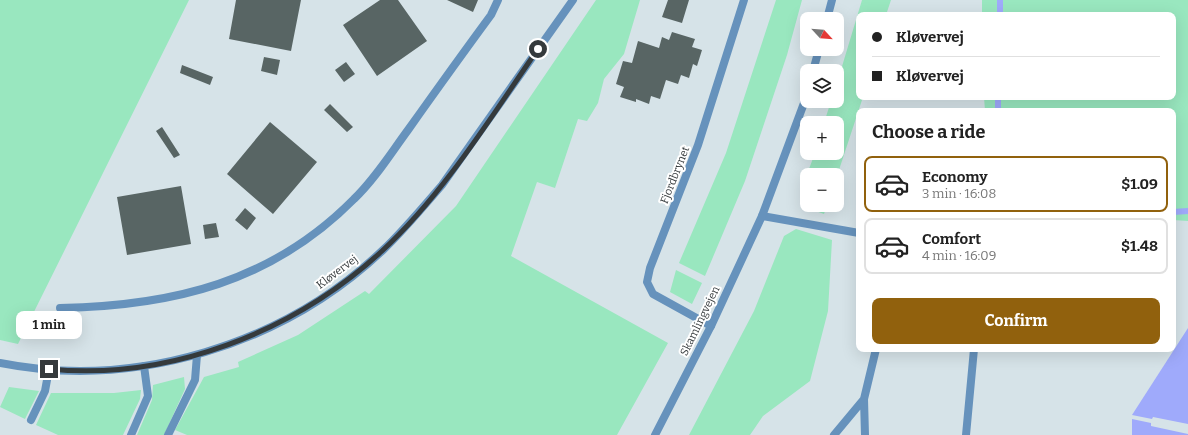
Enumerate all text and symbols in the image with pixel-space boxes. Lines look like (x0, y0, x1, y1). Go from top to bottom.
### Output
north arrow (800, 12, 844, 56)
map controls (800, 12, 844, 212)
text: Kløvervej (896, 28, 964, 46)
route start (529, 40, 547, 58)
button: layers (800, 64, 844, 108)
text: Kløvervej (896, 67, 964, 85)
button: + (800, 116, 844, 160)
text: Choose a ride (872, 121, 985, 143)
street label: Fjordbrynet (658, 144, 692, 206)
icon: car (874, 166, 910, 202)
button: − (800, 168, 844, 212)
text: Economy (922, 168, 988, 186)
text: $1.09 (1121, 175, 1158, 193)
text: 3 min · 16:08 (922, 186, 996, 201)
icon: car (874, 228, 910, 264)
text: Comfort (922, 230, 981, 248)
text: $1.48 (1121, 237, 1158, 255)
text: 4 min · 16:09 (922, 248, 996, 263)
street label: Kløvervej (314, 252, 360, 292)
street label: Skamlingvejen (678, 284, 722, 358)
button: Confirm (872, 298, 1160, 344)
callout: 1 min (16, 311, 82, 339)
text: 1 min (33, 317, 65, 332)
route end (40, 360, 58, 378)

